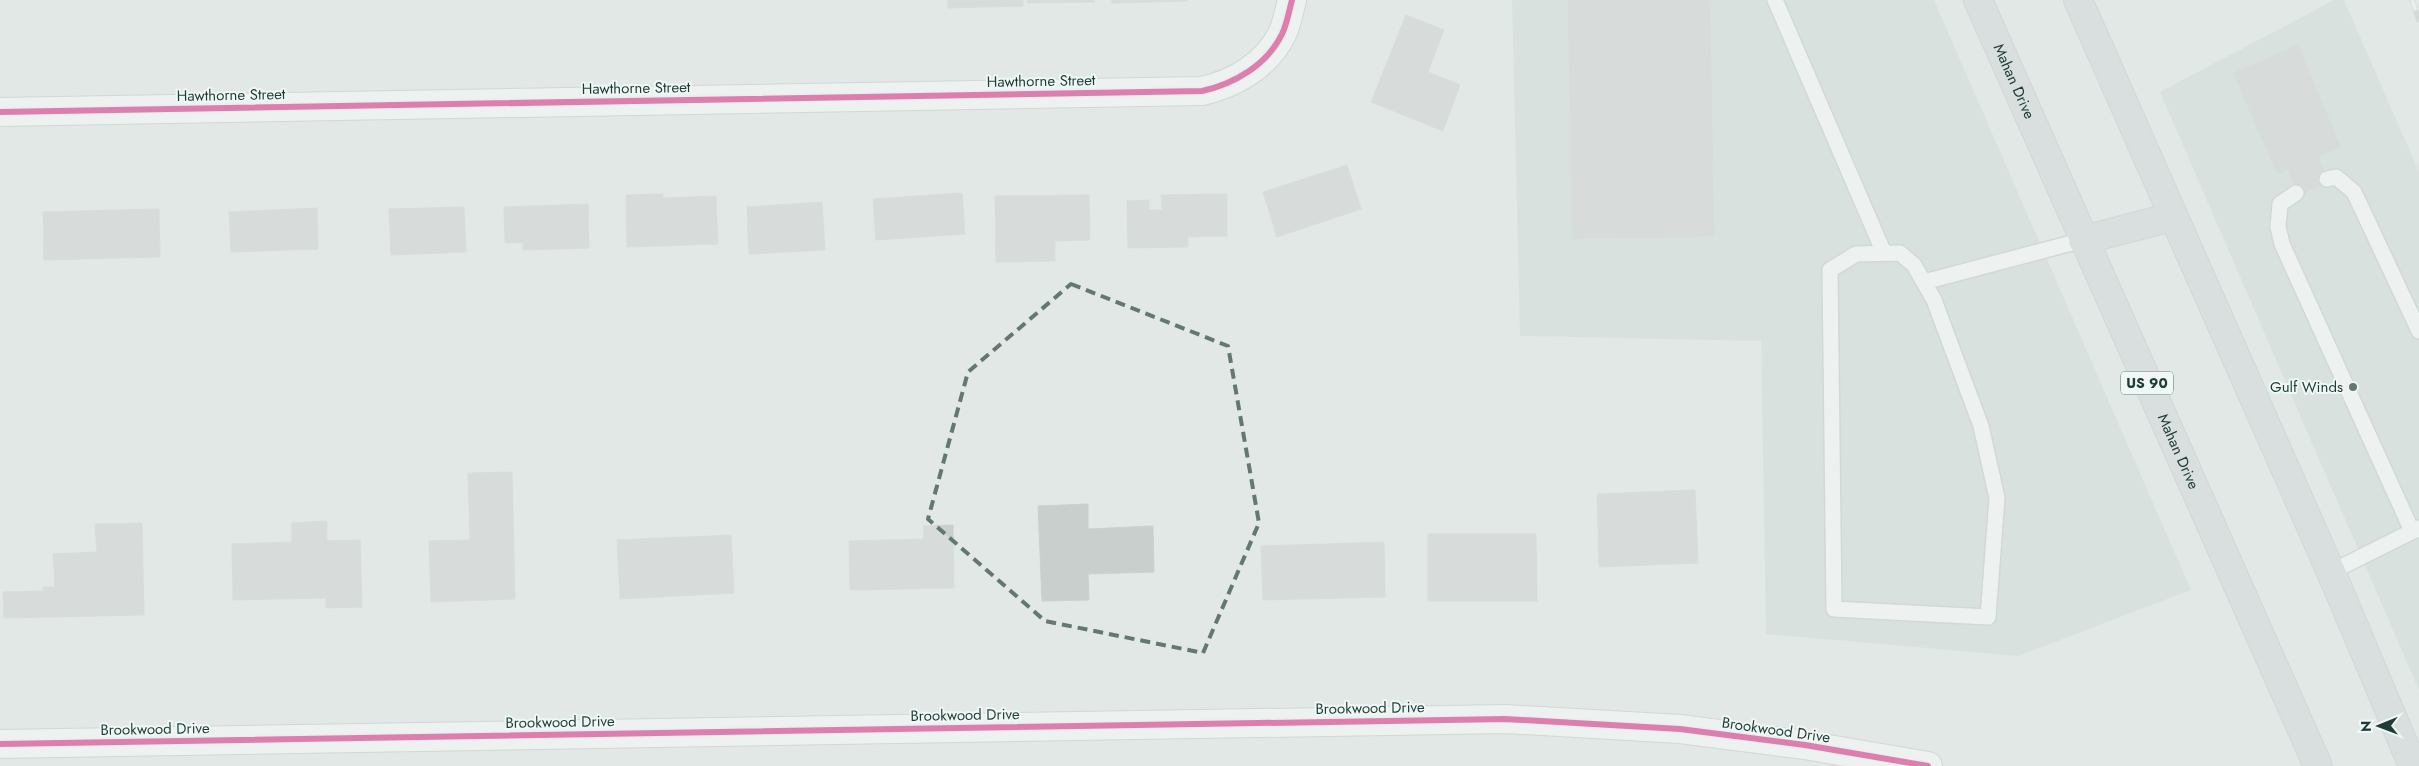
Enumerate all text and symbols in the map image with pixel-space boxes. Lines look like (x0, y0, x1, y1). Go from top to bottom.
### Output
street label: Mahan Drive (1988, 40, 2041, 123)
street label: Hawthorne Street (986, 69, 1096, 93)
street label: Hawthorne Street (581, 76, 691, 100)
street label: Hawthorne Street (176, 83, 286, 107)
road number: US 90 (2121, 372, 2173, 394)
place label: Gulf Winds (2270, 376, 2343, 398)
marker: Gulf Winds (2347, 381, 2359, 393)
street label: Mahan Drive (2152, 410, 2205, 493)
street label: Brookwood Drive (1315, 696, 1425, 720)
north arrow (2354, 701, 2404, 751)
street label: Brookwood Drive (910, 703, 1020, 727)
street label: Brookwood Drive (505, 710, 615, 734)
street label: Brookwood Drive (1720, 712, 1832, 749)
street label: Brookwood Drive (100, 717, 210, 741)
text: N (2356, 720, 2376, 732)

